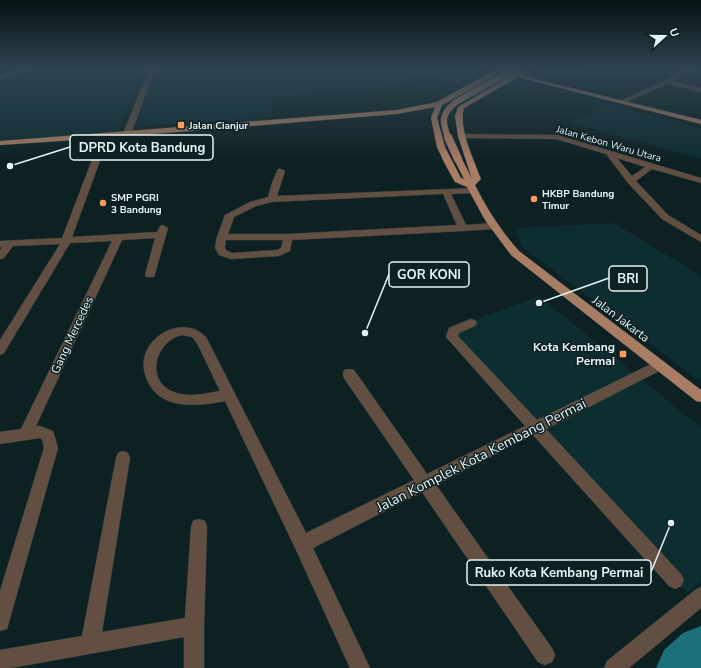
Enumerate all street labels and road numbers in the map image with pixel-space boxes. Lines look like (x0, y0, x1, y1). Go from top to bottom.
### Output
street label: Jalan Kebon Waru Utara (554, 122, 663, 166)
street label: Jalan Jakarta (588, 292, 653, 346)
street label: Gang Mercedes (47, 293, 97, 376)
street label: Jalan Komplek Kota Kembang Permai (372, 394, 589, 517)

